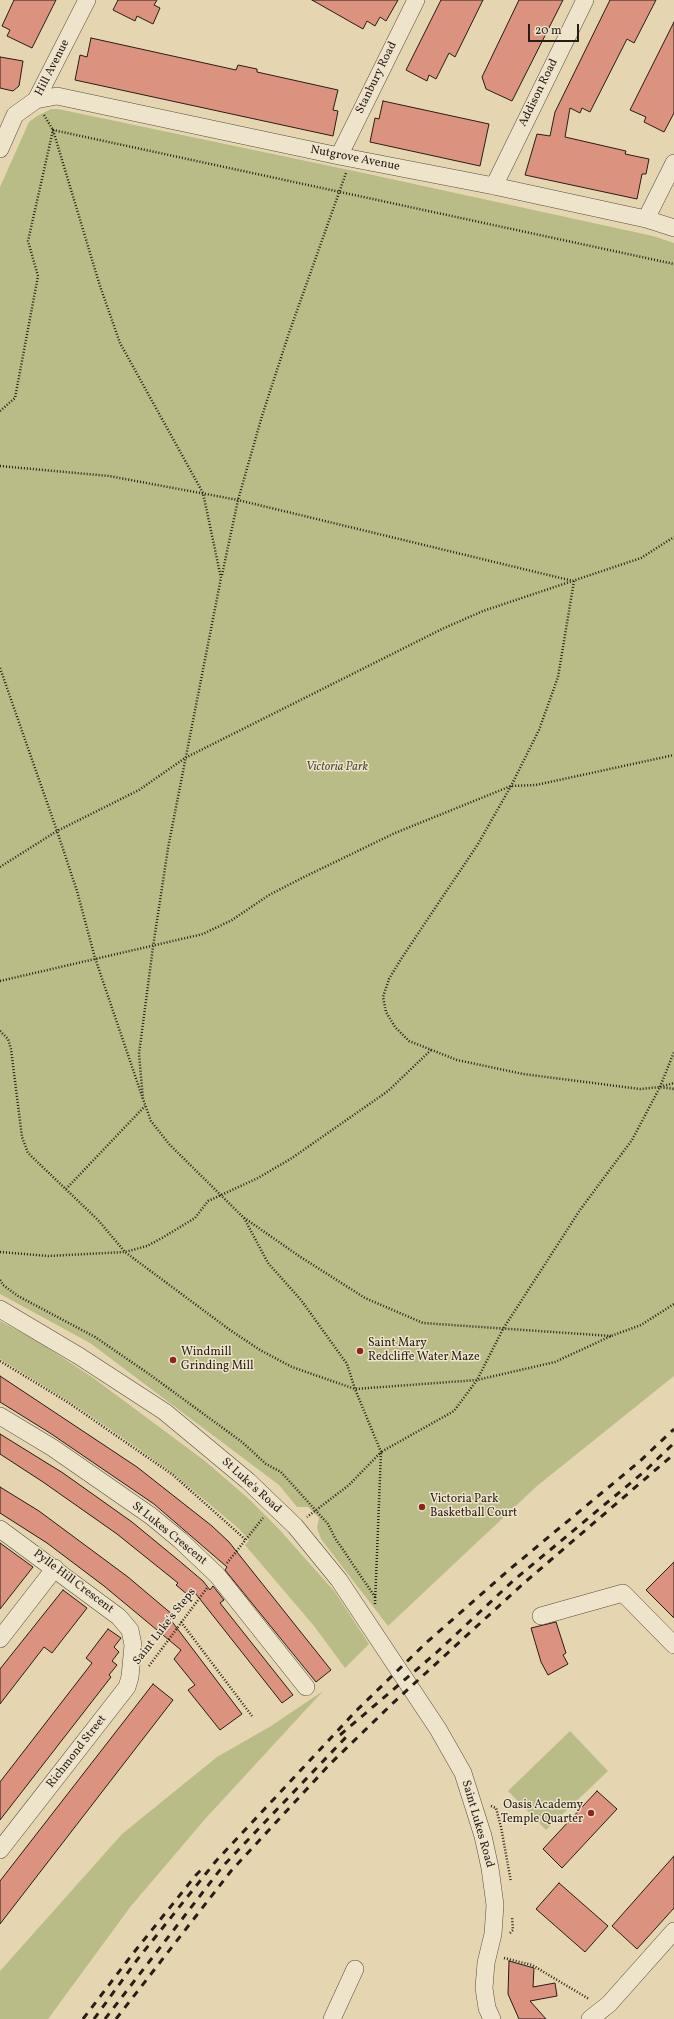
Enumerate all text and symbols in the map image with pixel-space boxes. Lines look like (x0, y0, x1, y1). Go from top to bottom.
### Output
scale bar (530, 16, 581, 42)
text: 20 m (535, 23, 562, 39)
street label: Hill Avenue (33, 37, 73, 99)
street label: Stanbury Road (353, 40, 401, 116)
street label: Addison Road (516, 57, 562, 129)
street label: Nutgrove Avenue (309, 143, 401, 175)
park label: Victoria Park (306, 761, 368, 775)
place label: Saint Mary Redcliffe Water Maze (368, 1337, 480, 1365)
place label: Windmill Grinding Mill (181, 1346, 254, 1374)
marker: Saint Mary Redcliffe Water Maze (355, 1346, 365, 1356)
marker: Windmill Grinding Mill (168, 1355, 178, 1365)
street label: St Luke's Road (218, 1455, 284, 1517)
place label: Victoria Park Basketball Court (430, 1493, 517, 1521)
street label: St Lukes Crescent (129, 1499, 209, 1569)
marker: Victoria Park Basketball Court (417, 1502, 427, 1512)
street label: Pylle Hill Crescent (30, 1547, 116, 1617)
street label: Saint Luke's Steps (131, 1586, 199, 1668)
street label: Richmond Street (44, 1713, 110, 1791)
street label: Saint Lukes Road (458, 1779, 496, 1869)
place label: Oasis Academy Temple Quarter (501, 1799, 583, 1827)
marker: Oasis Academy Temple Quarter (586, 1808, 596, 1818)

